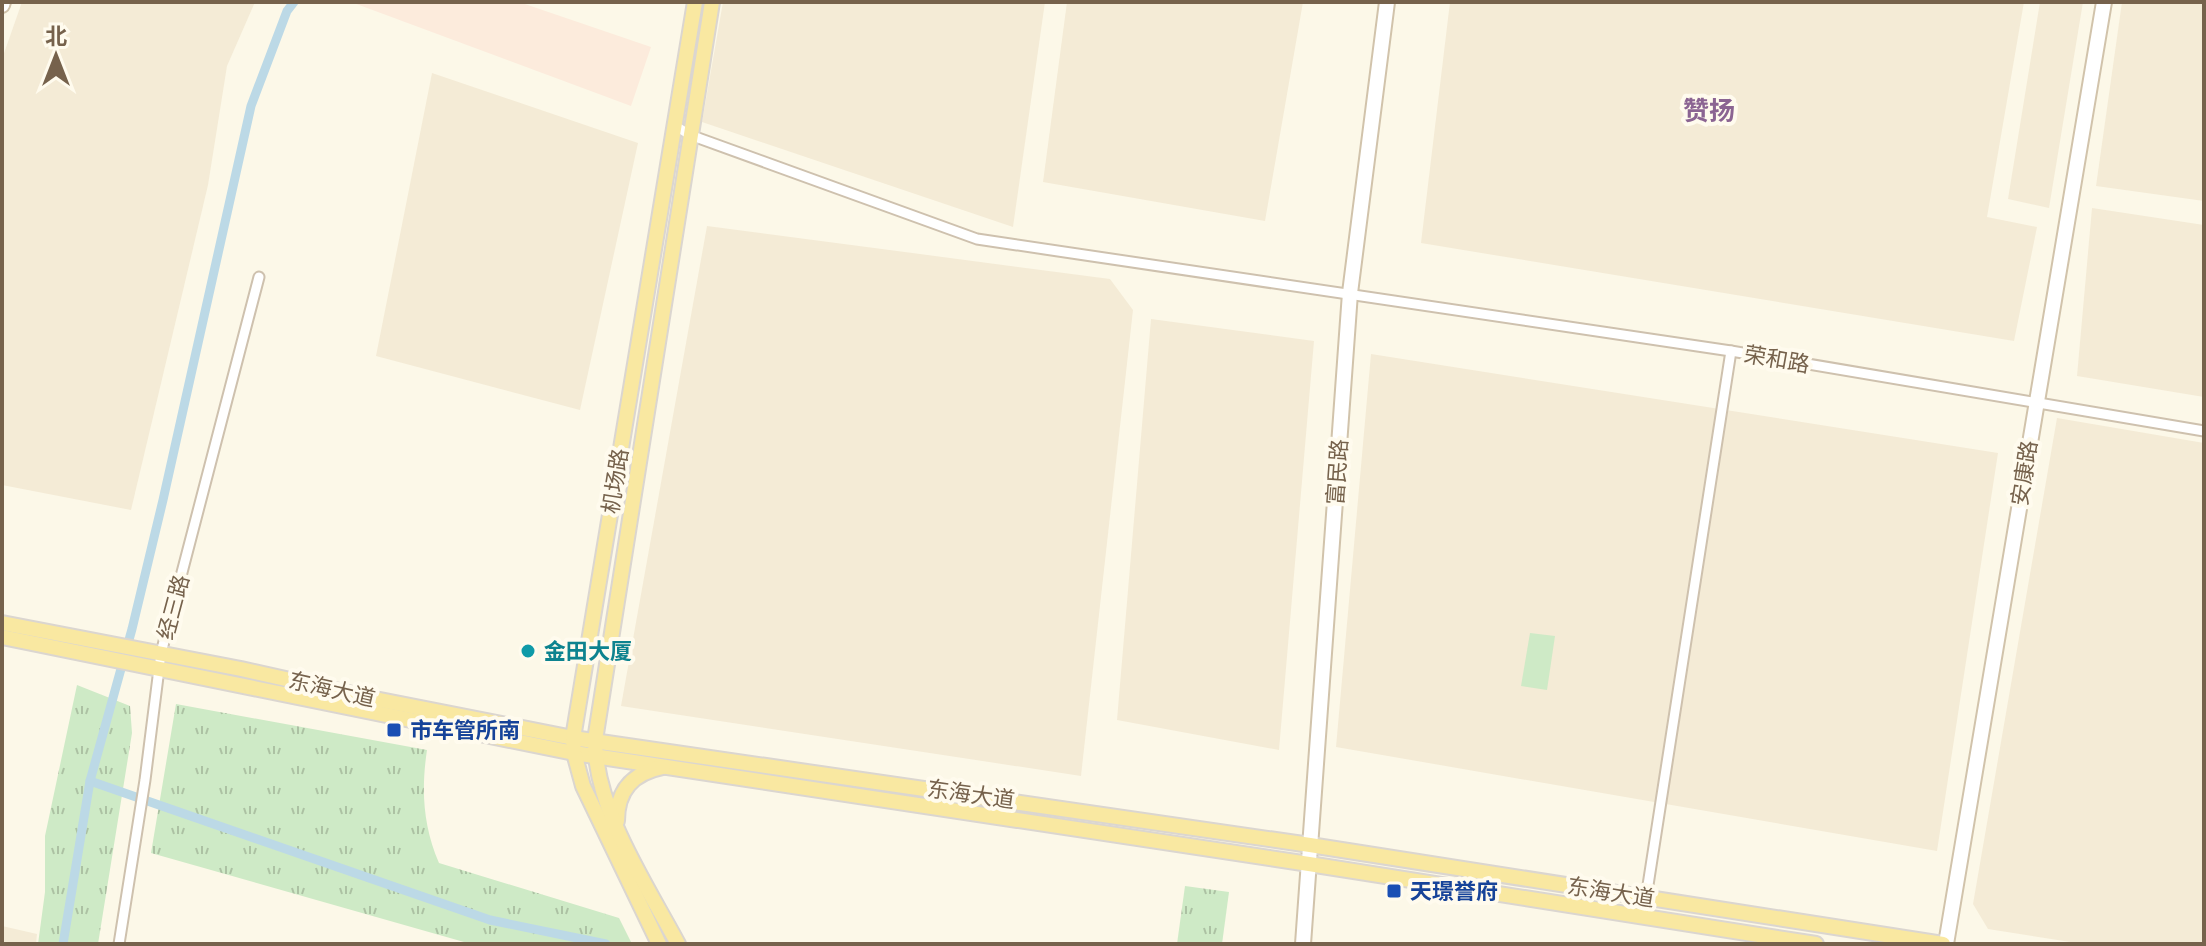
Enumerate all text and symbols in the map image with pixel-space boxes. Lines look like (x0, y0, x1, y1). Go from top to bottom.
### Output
north arrow (16, 16, 96, 96)
text: 北 (45, 22, 67, 50)
district label: 赞扬 (1683, 94, 1735, 127)
street label: 荣和路 (1742, 339, 1812, 379)
street label: 富民路 (1321, 438, 1353, 506)
street label: 安康路 (2005, 438, 2043, 508)
street label: 机场路 (596, 446, 634, 516)
street label: 经三路 (151, 571, 195, 643)
place label: 金田大厦 (544, 637, 632, 665)
marker: 金田大厦 (519, 642, 537, 660)
street label: 东海大道 (286, 665, 378, 713)
place label: 市车管所南 (410, 716, 520, 744)
marker: 市车管所南 (385, 721, 403, 739)
street label: 东海大道 (925, 774, 1017, 814)
street label: 东海大道 (1565, 871, 1657, 913)
place label: 天璟誉府 (1410, 877, 1498, 905)
marker: 天璟誉府 (1385, 882, 1403, 900)

